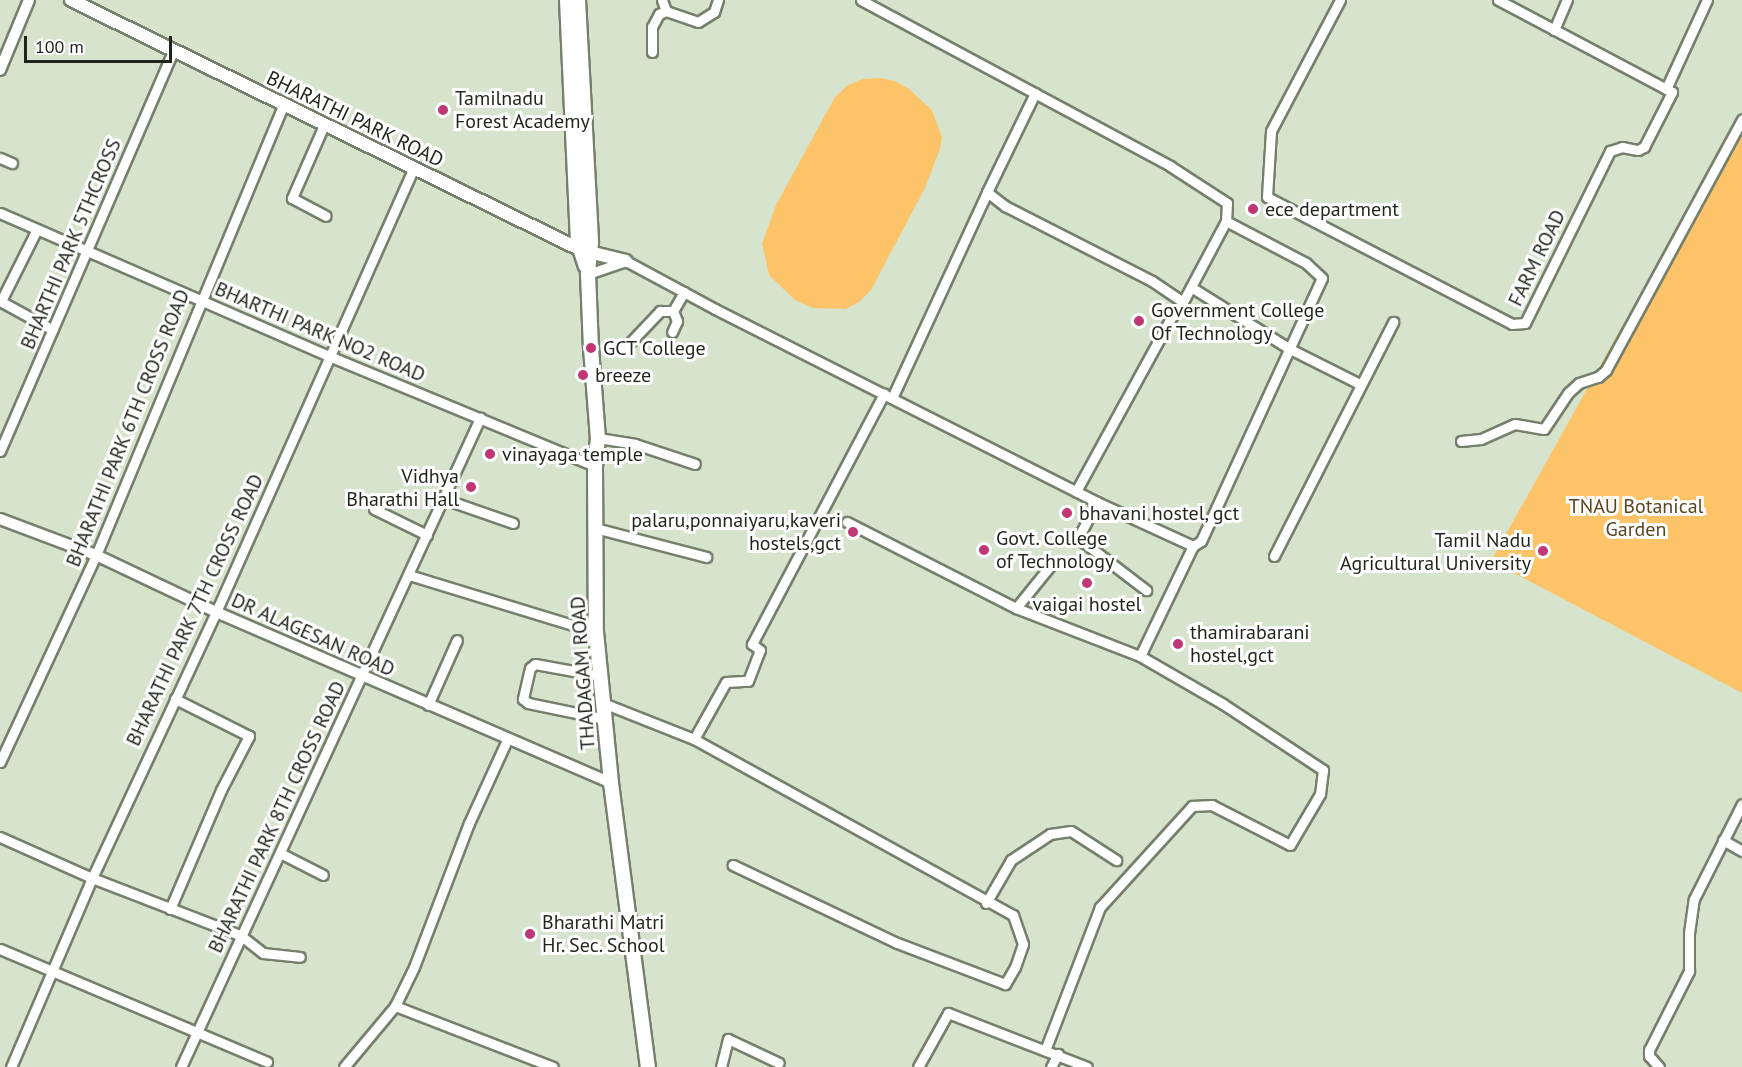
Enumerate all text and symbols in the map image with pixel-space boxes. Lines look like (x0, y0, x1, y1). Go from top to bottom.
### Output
scale bar (27, 24, 176, 62)
text: 100 m (35, 35, 84, 58)
street label: BHARATHI PARK ROAD (262, 66, 448, 172)
place label: Tamilnadu Forest Academy (455, 86, 590, 133)
marker: Tamilnadu Forest Academy (436, 103, 450, 117)
street label: BHARTHI PARK 5THCROSS (16, 135, 126, 353)
place label: ece department (1265, 197, 1399, 221)
marker: ece department (1246, 202, 1260, 216)
street label: FARM ROAD (1503, 206, 1571, 310)
street label: BHARTHI PARK NO2 ROAD (211, 277, 429, 387)
street label: BHARATHI PARK 6TH CROSS ROAD (61, 285, 195, 571)
place label: Government College Of Technology (1151, 298, 1324, 345)
marker: Government College Of Technology (1132, 314, 1146, 328)
place label: GCT College (603, 336, 706, 360)
marker: GCT College (584, 341, 598, 355)
place label: breeze (595, 363, 651, 387)
marker: breeze (576, 368, 590, 382)
place label: vinayaga temple (502, 442, 643, 466)
marker: vinayaga temple (483, 447, 497, 461)
place label: Vidhya Bharathi Hall (346, 464, 459, 511)
street label: BHARATHI PARK 7TH CROSS ROAD (121, 470, 269, 750)
marker: Vidhya Bharathi Hall (464, 480, 478, 494)
park label: TNAU Botanical Garden (1569, 494, 1703, 541)
place label: bhavani hostel, gct (1079, 501, 1241, 525)
marker: bhavani hostel, gct (1060, 506, 1074, 520)
place label: palaru,ponnaiyaru,kaveri hostels,gct (631, 508, 841, 555)
marker: palaru,ponnaiyaru,kaveri hostels,gct (846, 525, 860, 539)
place label: Govt. College of Technology (996, 526, 1115, 573)
place label: Tamil Nadu Agricultural University (1340, 528, 1531, 575)
marker: Govt. College of Technology (977, 543, 991, 557)
marker: Tamil Nadu Agricultural University (1536, 544, 1550, 558)
marker: vaigai hostel (1080, 576, 1094, 590)
street label: DR ALAGESAN ROAD (227, 588, 399, 682)
place label: vaigai hostel (1033, 592, 1141, 616)
street label: THADAGAM ROAD (566, 595, 600, 751)
place label: thamirabarani hostel,gct (1190, 620, 1310, 667)
marker: thamirabarani hostel,gct (1171, 637, 1185, 651)
street label: BHARATHI PARK 8TH CROSS ROAD (203, 677, 351, 957)
place label: Bharathi Matri Hr. Sec. School (542, 910, 668, 957)
marker: Bharathi Matri Hr. Sec. School (523, 927, 537, 941)

